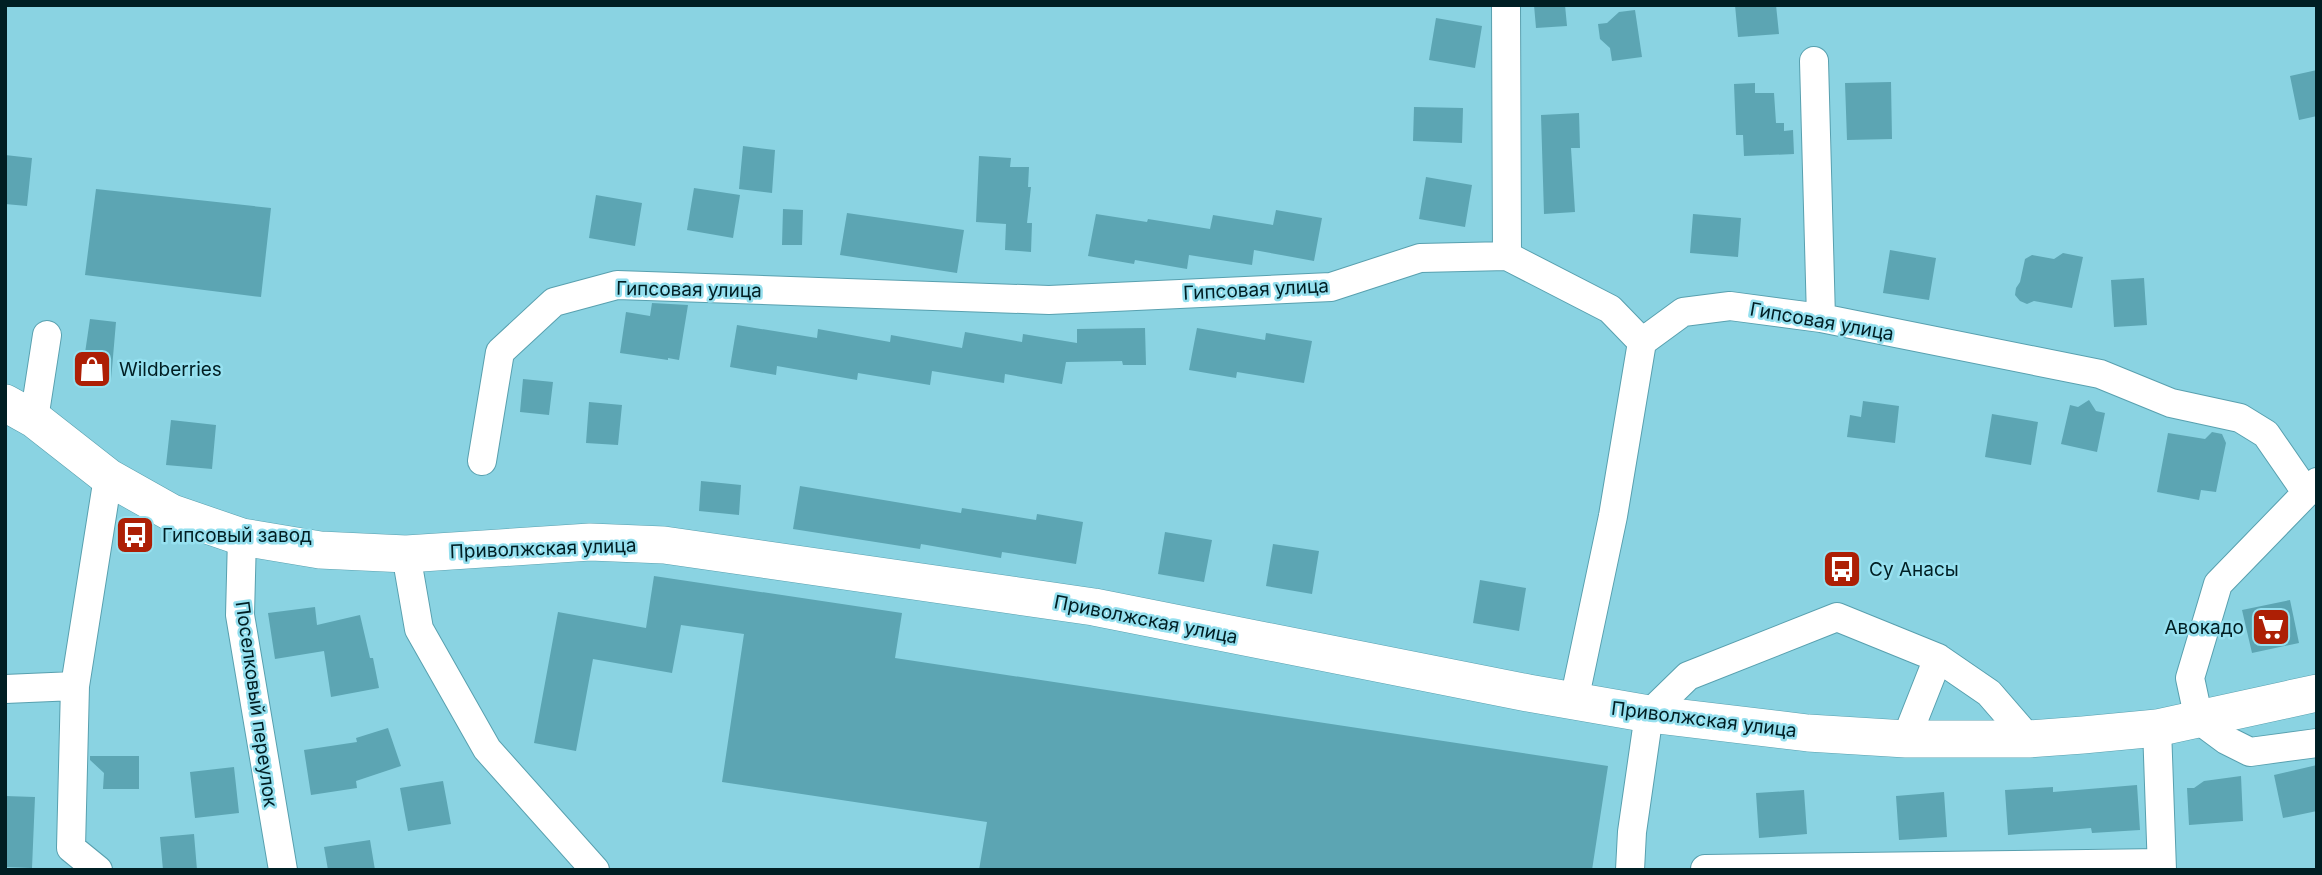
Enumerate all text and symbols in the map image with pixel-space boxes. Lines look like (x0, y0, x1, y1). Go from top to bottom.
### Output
street label: Гипсовая улица (1183, 274, 1329, 305)
street label: Гипсовая улица (616, 277, 762, 302)
street label: Гипсовая улица (1748, 298, 1896, 345)
shop icon: Wildberries (71, 348, 113, 390)
place label: Wildberries (119, 358, 222, 381)
bus stop icon: Гипсовый завод (114, 514, 156, 556)
place label: Гипсовый завод (162, 524, 312, 547)
street label: Приволжская улица (449, 534, 637, 563)
bus stop icon: Су Анасы (1821, 548, 1863, 590)
place label: Су Анасы (1869, 558, 1959, 581)
street label: Приволжская улица (1052, 590, 1240, 649)
street label: Поселковый переулок (231, 599, 282, 809)
supermarket icon: Авокадо (2250, 606, 2292, 648)
place label: Авокадо (2164, 616, 2244, 639)
street label: Приволжская улица (1610, 697, 1798, 742)

